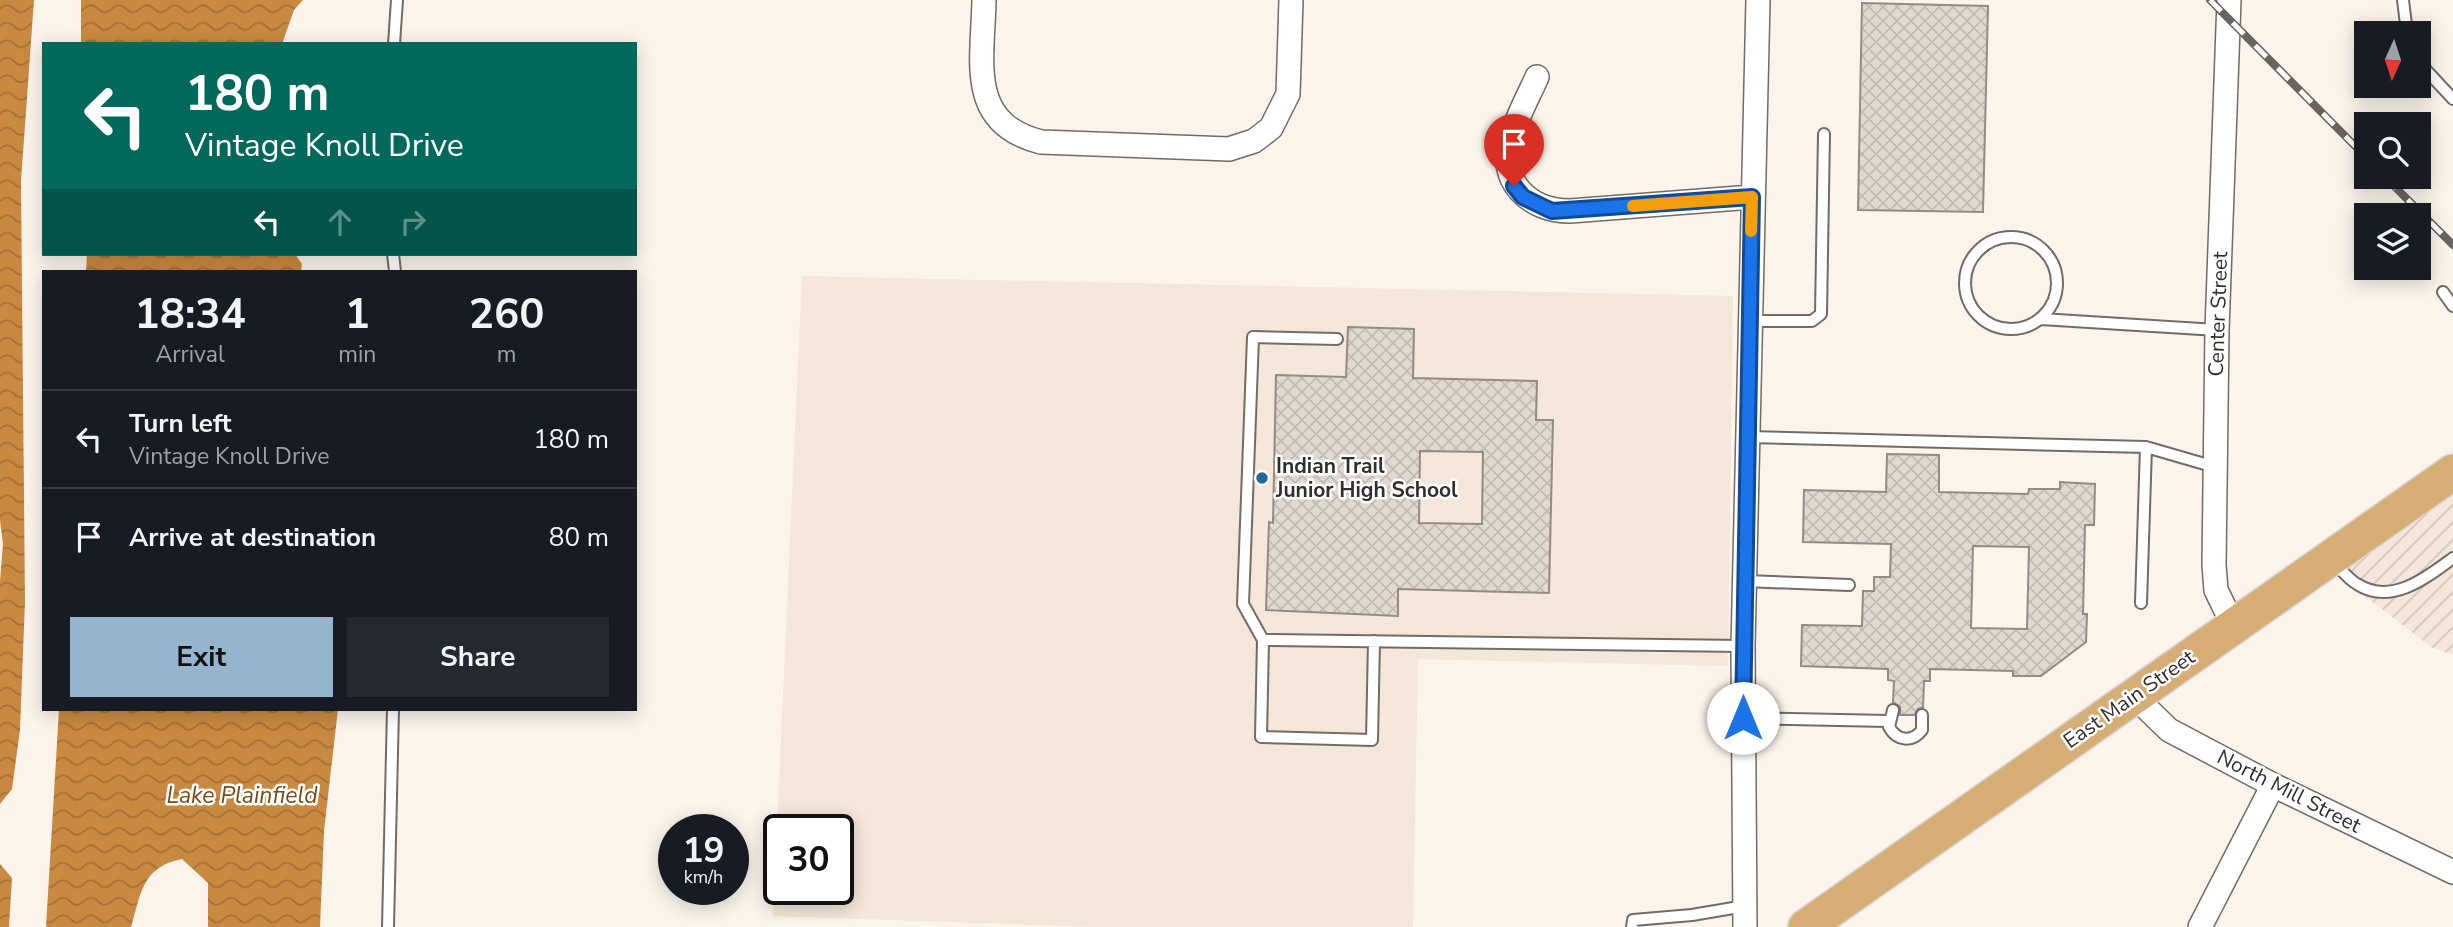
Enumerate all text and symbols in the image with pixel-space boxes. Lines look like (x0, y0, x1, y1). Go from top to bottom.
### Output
north arrow (2354, 21, 2431, 98)
map controls (2354, 21, 2431, 280)
text: 180 m (185, 60, 329, 127)
icon: left (70, 70, 161, 161)
button: search (2354, 112, 2431, 189)
pin (1484, 114, 1544, 186)
text: Vintage Knoll Drive (185, 124, 464, 167)
icon: arrive (1495, 125, 1533, 163)
icon: left (248, 203, 286, 241)
icon: ahead (321, 203, 359, 241)
icon: right (394, 203, 432, 241)
button: layers (2354, 203, 2431, 280)
street label: Center Street (2202, 250, 2234, 377)
text: 18:34 (135, 286, 246, 343)
text: 1 (345, 286, 370, 343)
text: 260 (469, 286, 544, 343)
text: Arrival (156, 339, 225, 370)
text: min (338, 339, 376, 370)
text: m (497, 339, 517, 370)
text: Turn left (129, 406, 232, 441)
icon: left (70, 420, 108, 458)
text: 180 m (533, 422, 609, 457)
text: Vintage Knoll Drive (129, 441, 329, 472)
place label: Indian Trail Junior High School (1275, 452, 1458, 504)
marker: Indian Trail Junior High School (1254, 470, 1270, 486)
icon: arrive (70, 518, 108, 556)
text: Arrive at destination (129, 520, 376, 555)
text: 80 m (549, 520, 609, 555)
button: Exit (70, 617, 333, 697)
button: Share (347, 617, 609, 697)
street label: East Main Street (2058, 643, 2201, 755)
position arrow (1706, 681, 1780, 755)
street label: North Mill Street (2212, 743, 2366, 840)
water label: Lake Plainfield (166, 780, 318, 811)
speed limit sign: 30 (763, 814, 854, 905)
text: 19 (682, 827, 725, 874)
text: km/h (684, 865, 723, 889)

